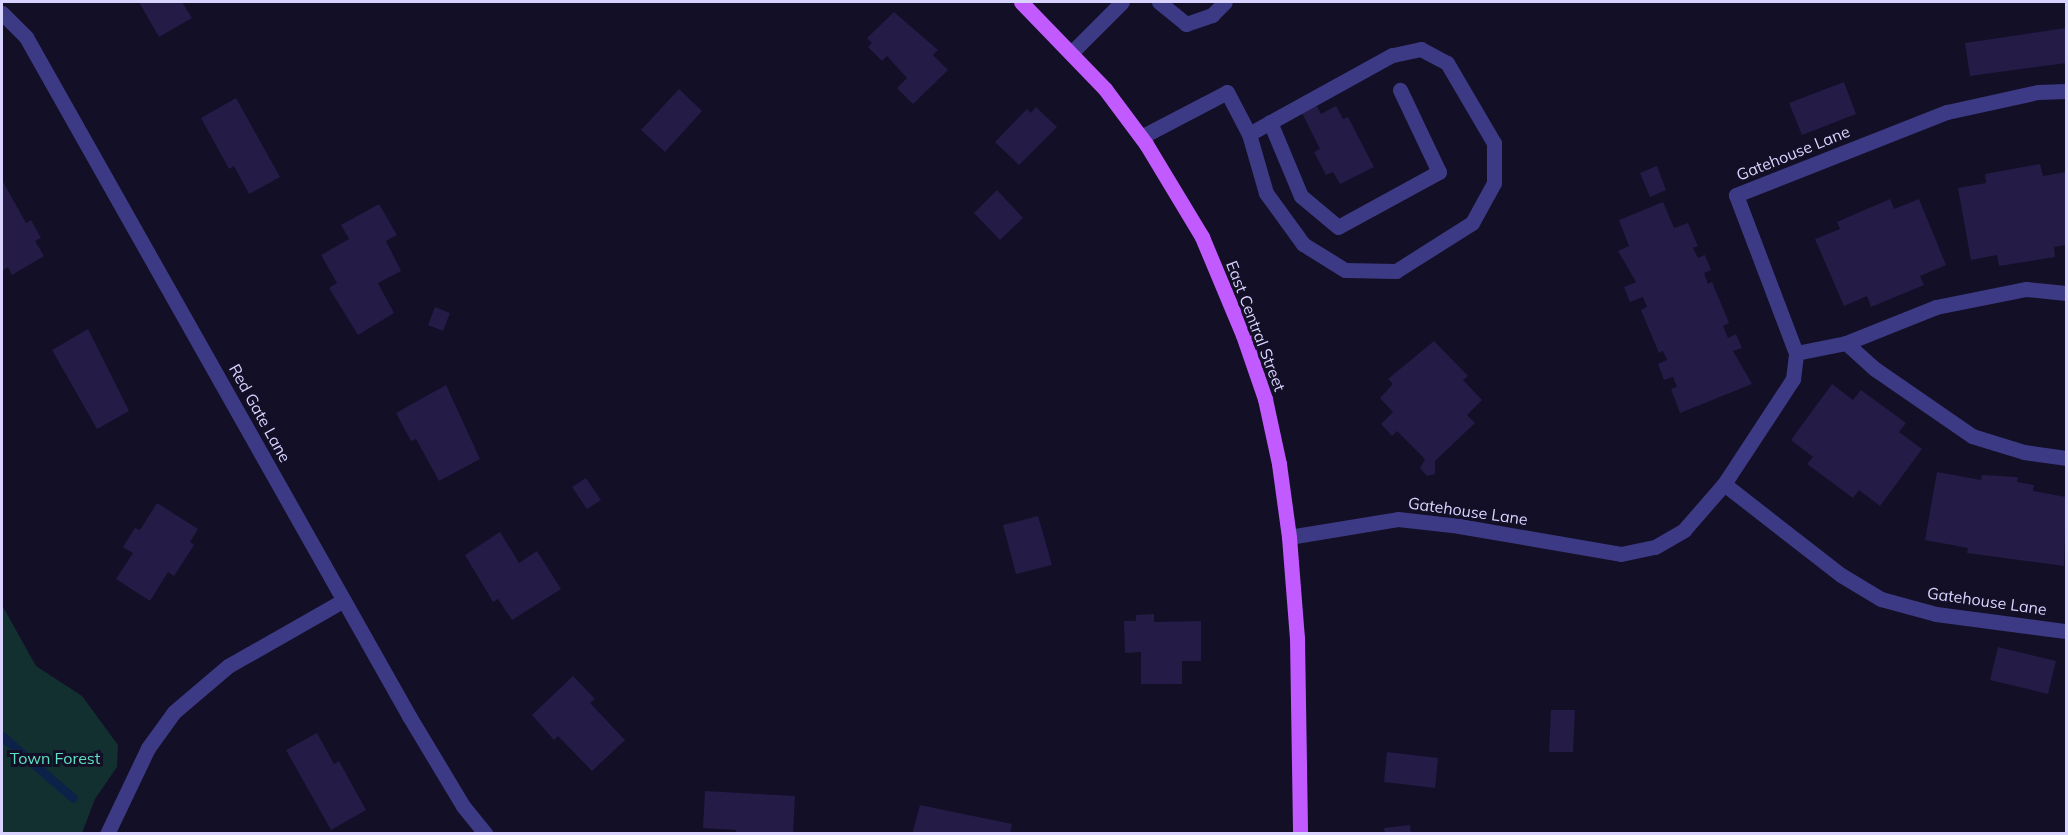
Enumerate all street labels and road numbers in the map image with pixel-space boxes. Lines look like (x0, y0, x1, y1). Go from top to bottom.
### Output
street label: Gatehouse Lane (1734, 122, 1852, 184)
street label: East Central Street (1222, 258, 1290, 394)
street label: Red Gate Lane (225, 360, 295, 466)
street label: Gatehouse Lane (1407, 493, 1529, 529)
street label: Gatehouse Lane (1926, 583, 2048, 619)

